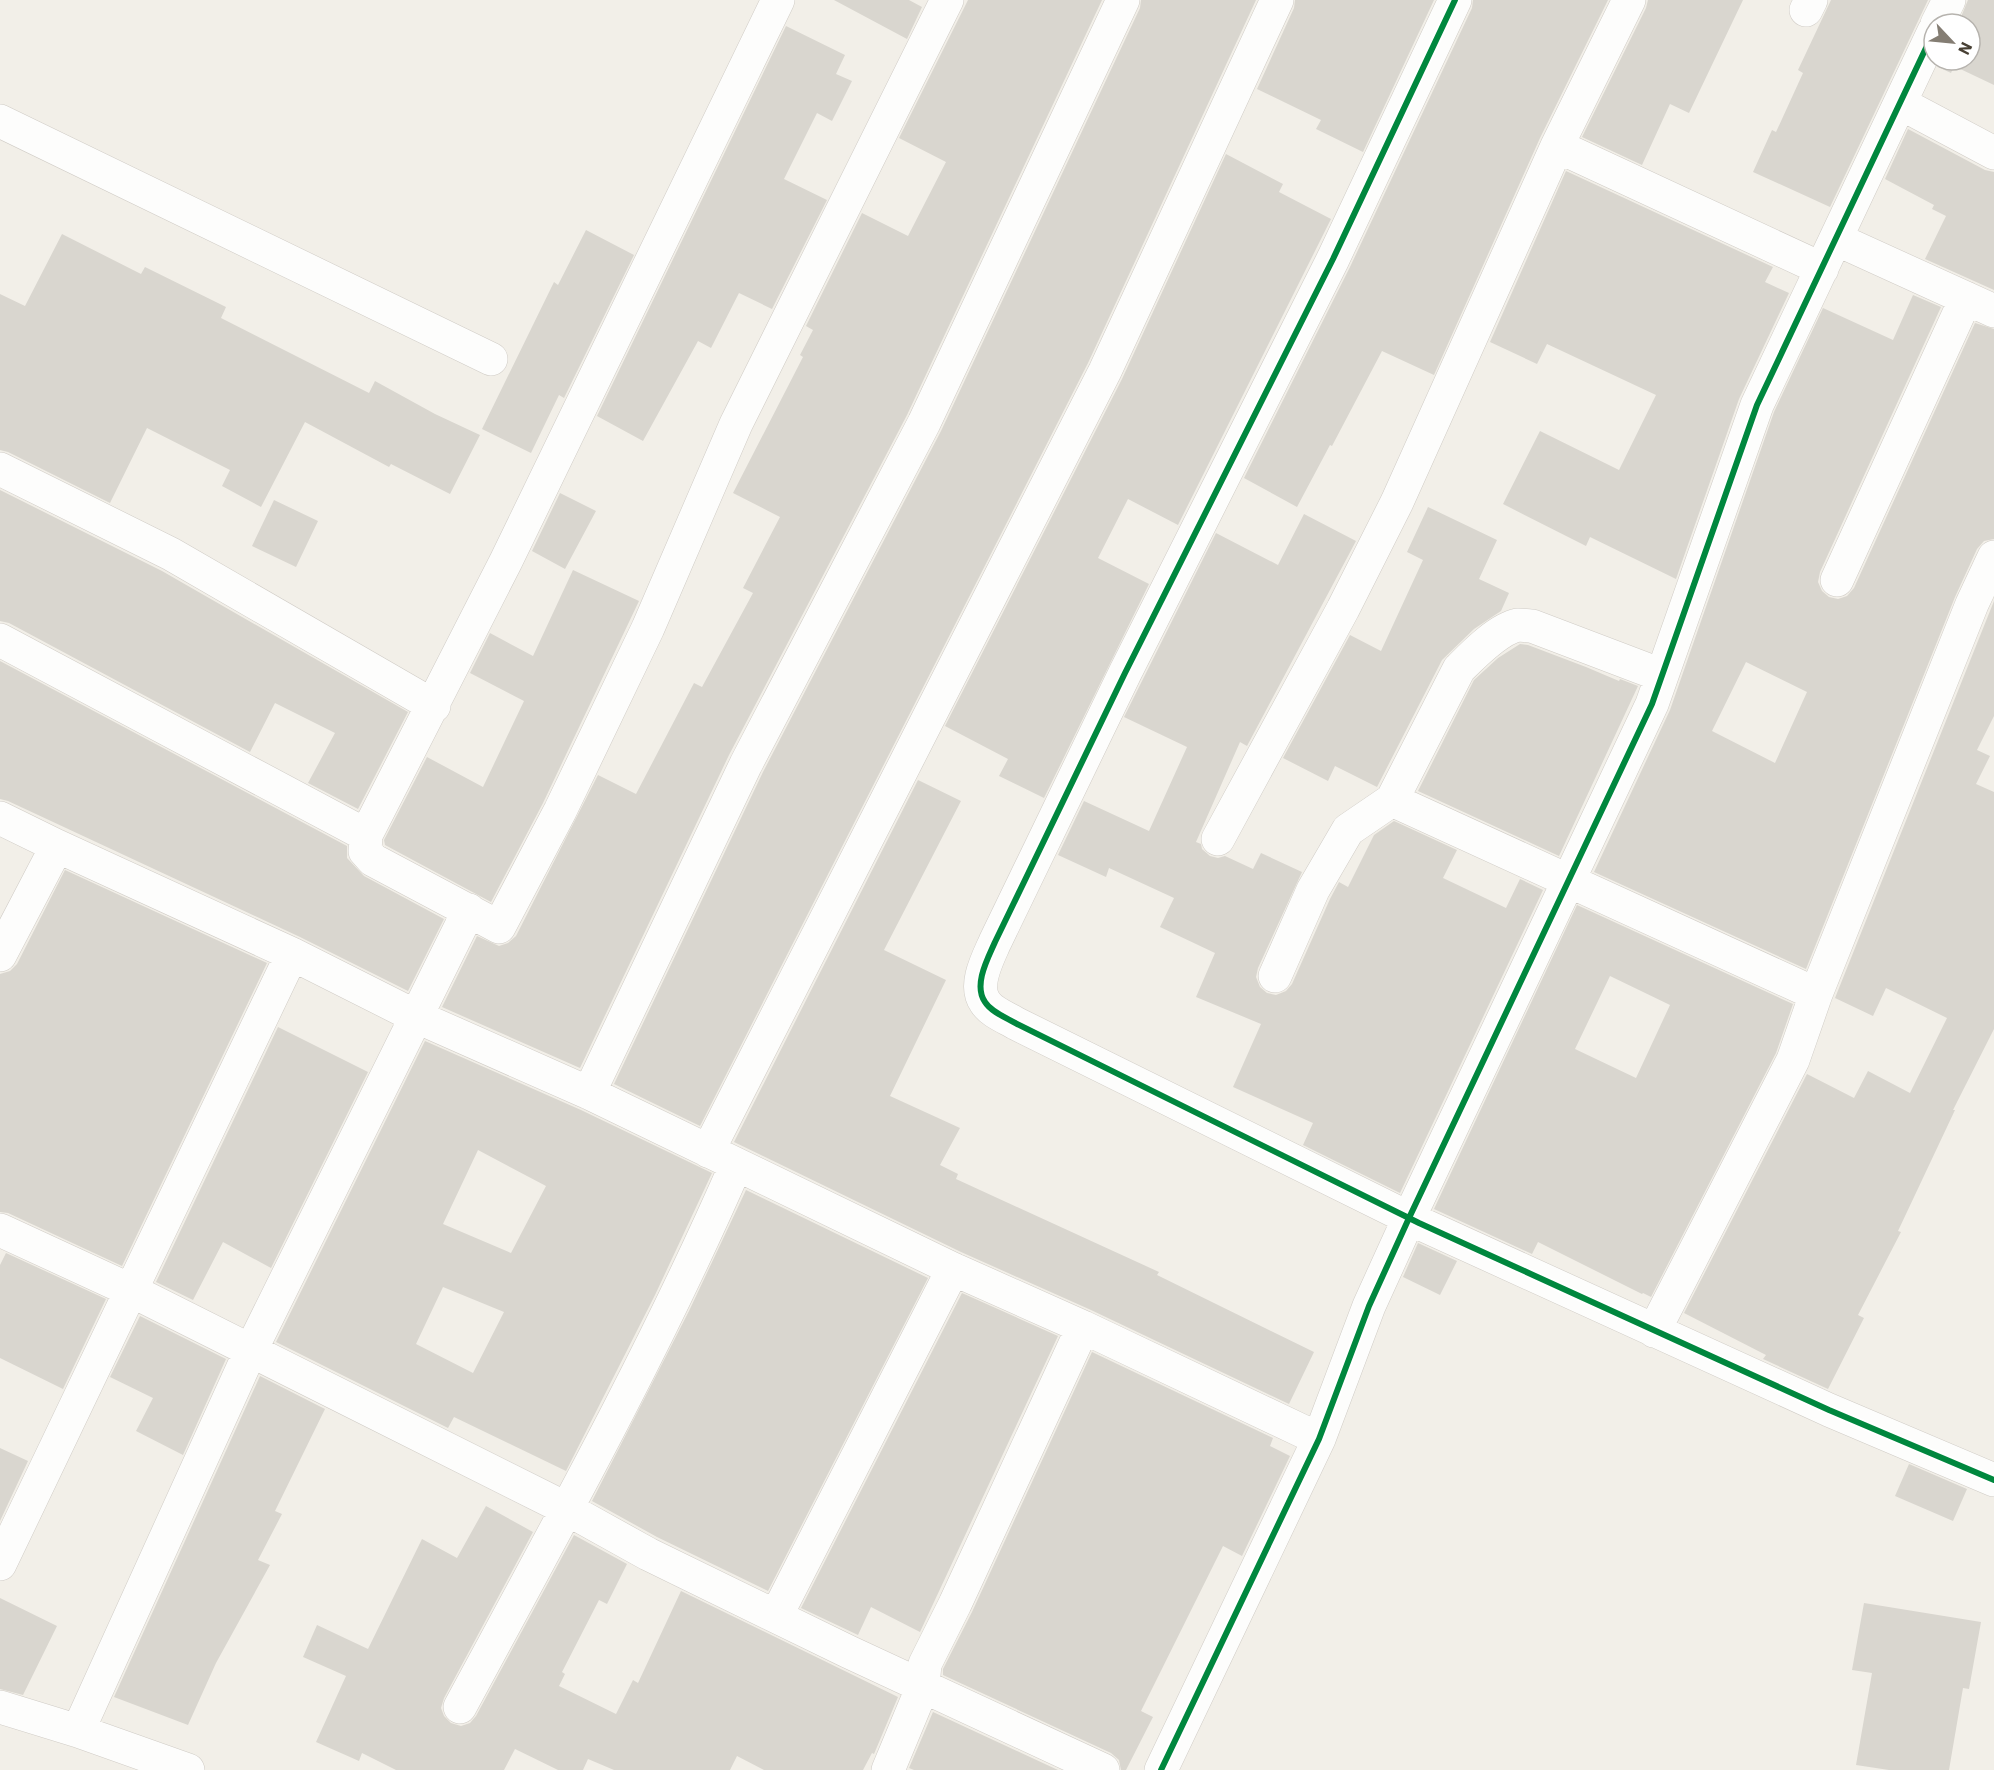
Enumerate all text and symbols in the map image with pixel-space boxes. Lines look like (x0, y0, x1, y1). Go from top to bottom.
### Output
north arrow (1922, 12, 1982, 72)
text: N (1954, 39, 1977, 58)

